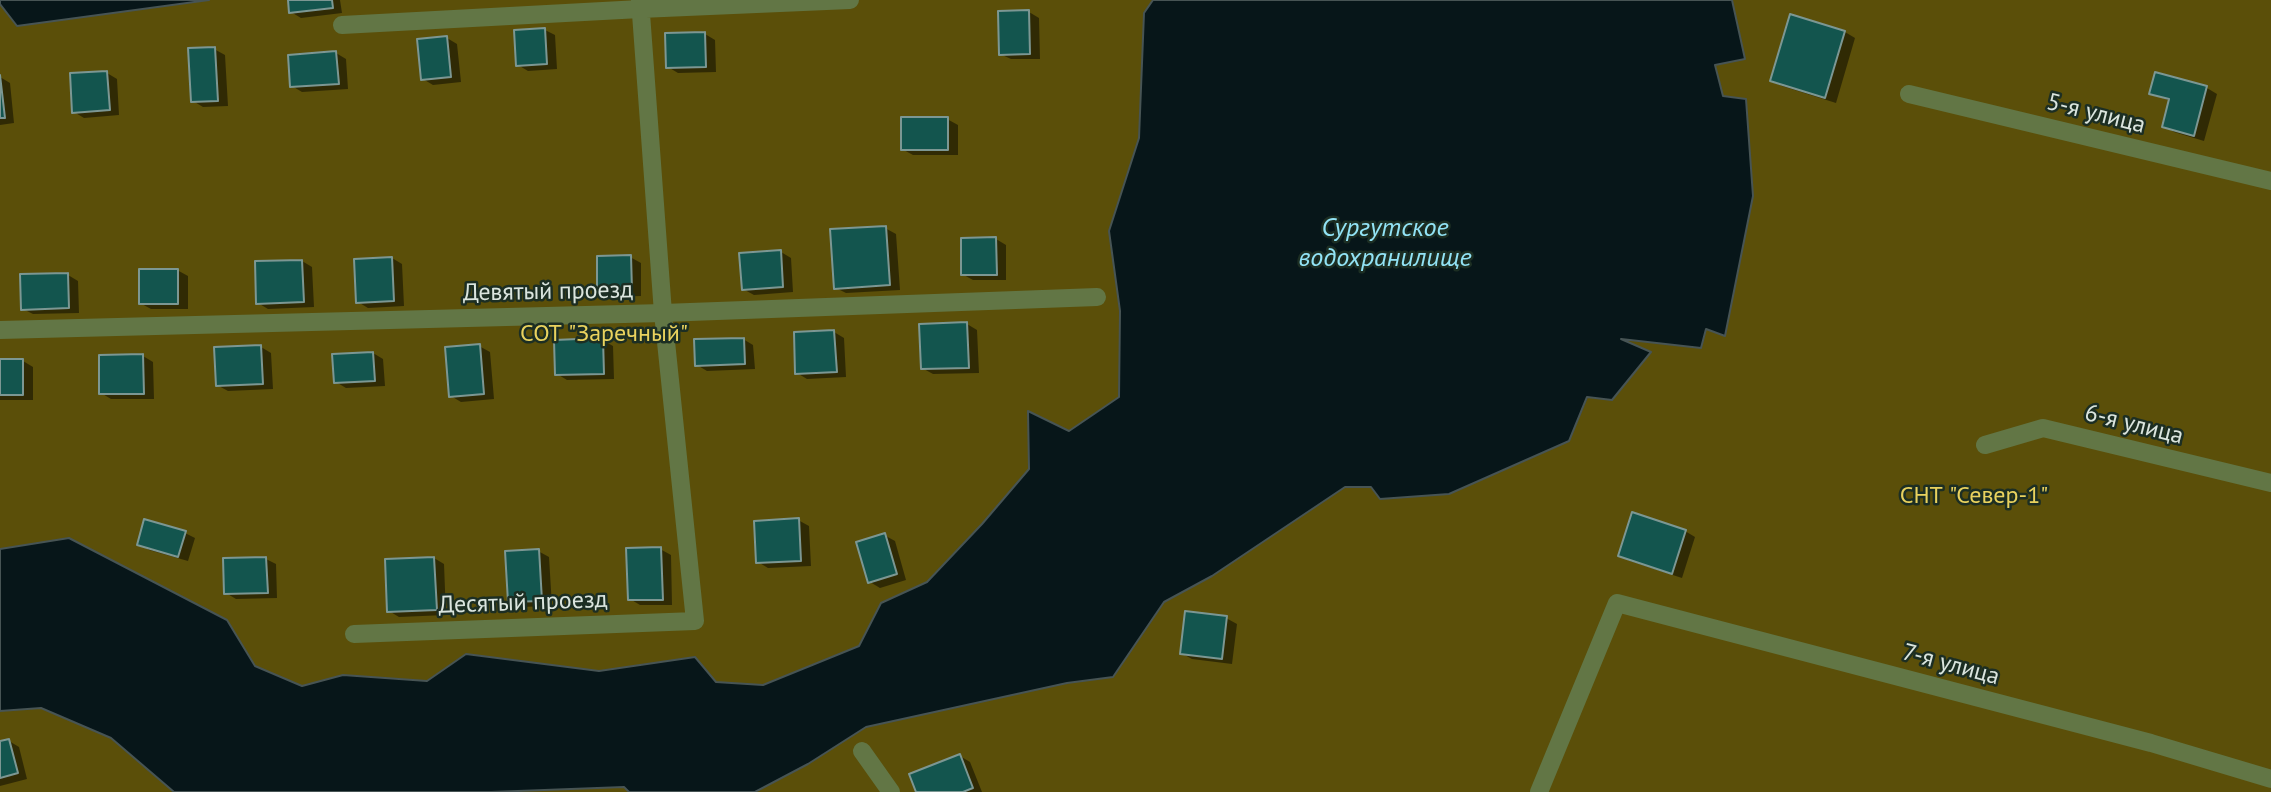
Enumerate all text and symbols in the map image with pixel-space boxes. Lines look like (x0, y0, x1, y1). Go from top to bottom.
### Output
street label: 5-я улица (2044, 88, 2148, 140)
water label: Сургутское водохранилище (1298, 213, 1472, 274)
street label: Девятый проезд (463, 276, 633, 308)
park label: СОТ "Заречный" (520, 320, 688, 348)
street label: 6-я улица (2082, 399, 2186, 451)
park label: СНТ "Север-1" (1900, 482, 2048, 510)
street label: Десятый проезд (438, 586, 608, 620)
street label: 7-я улица (1899, 638, 2003, 692)

